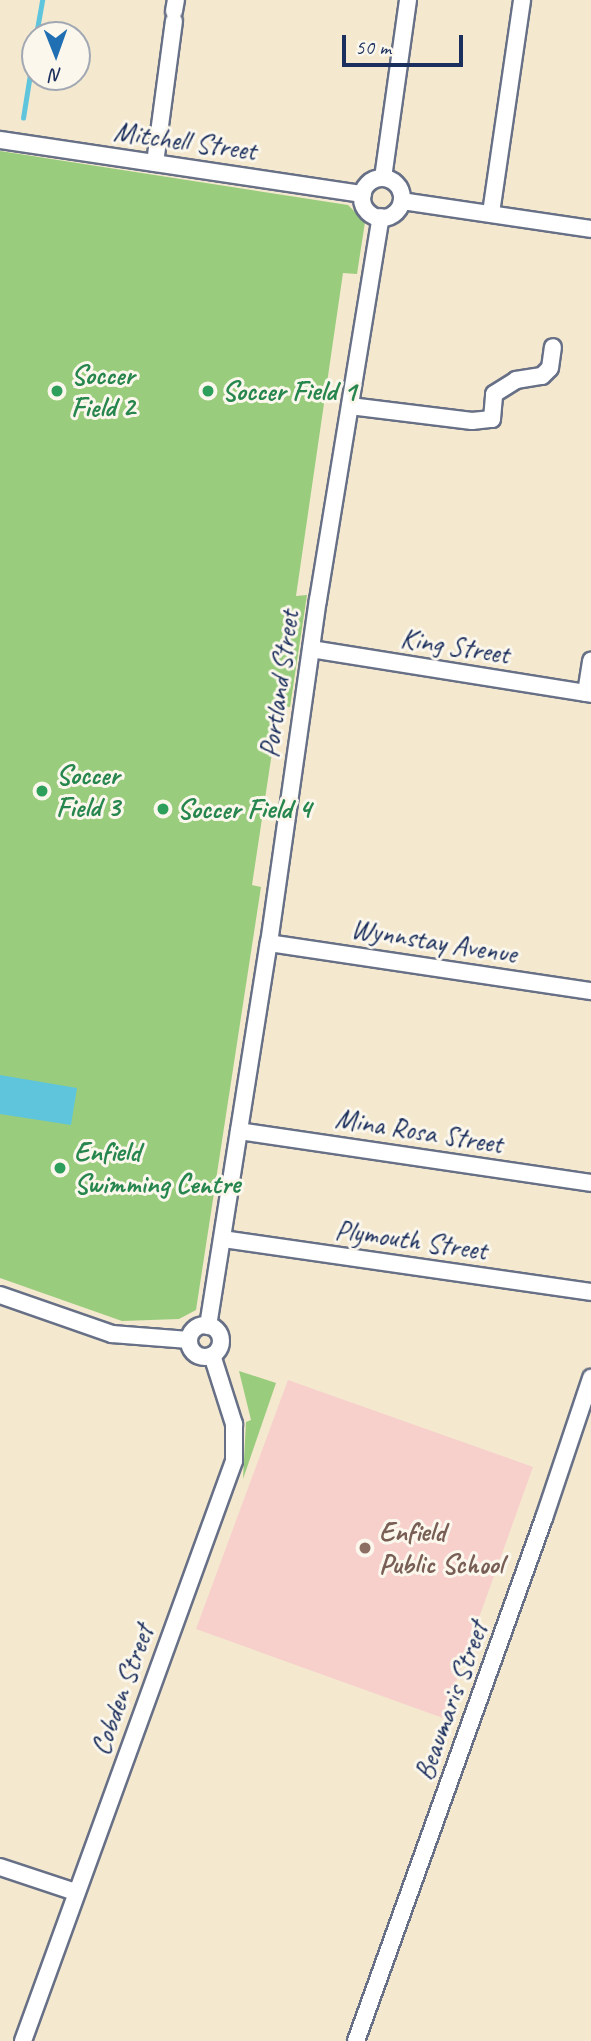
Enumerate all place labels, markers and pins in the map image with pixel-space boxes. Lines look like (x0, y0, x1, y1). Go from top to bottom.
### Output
place label: Soccer Field 2 (71, 358, 135, 424)
place label: Soccer Field 1 (222, 374, 356, 408)
marker: Soccer Field 2 (49, 383, 65, 399)
marker: Soccer Field 1 (200, 383, 216, 399)
place label: Soccer Field 3 (56, 758, 120, 824)
marker: Soccer Field 3 (34, 783, 50, 799)
place label: Soccer Field 4 (177, 792, 311, 826)
marker: Soccer Field 4 (155, 801, 171, 817)
place label: Enfield Swimming Centre (74, 1135, 240, 1201)
marker: Enfield Swimming Centre (52, 1160, 68, 1176)
place label: Enfield Public School (379, 1515, 503, 1581)
marker: Enfield Public School (357, 1540, 373, 1556)

